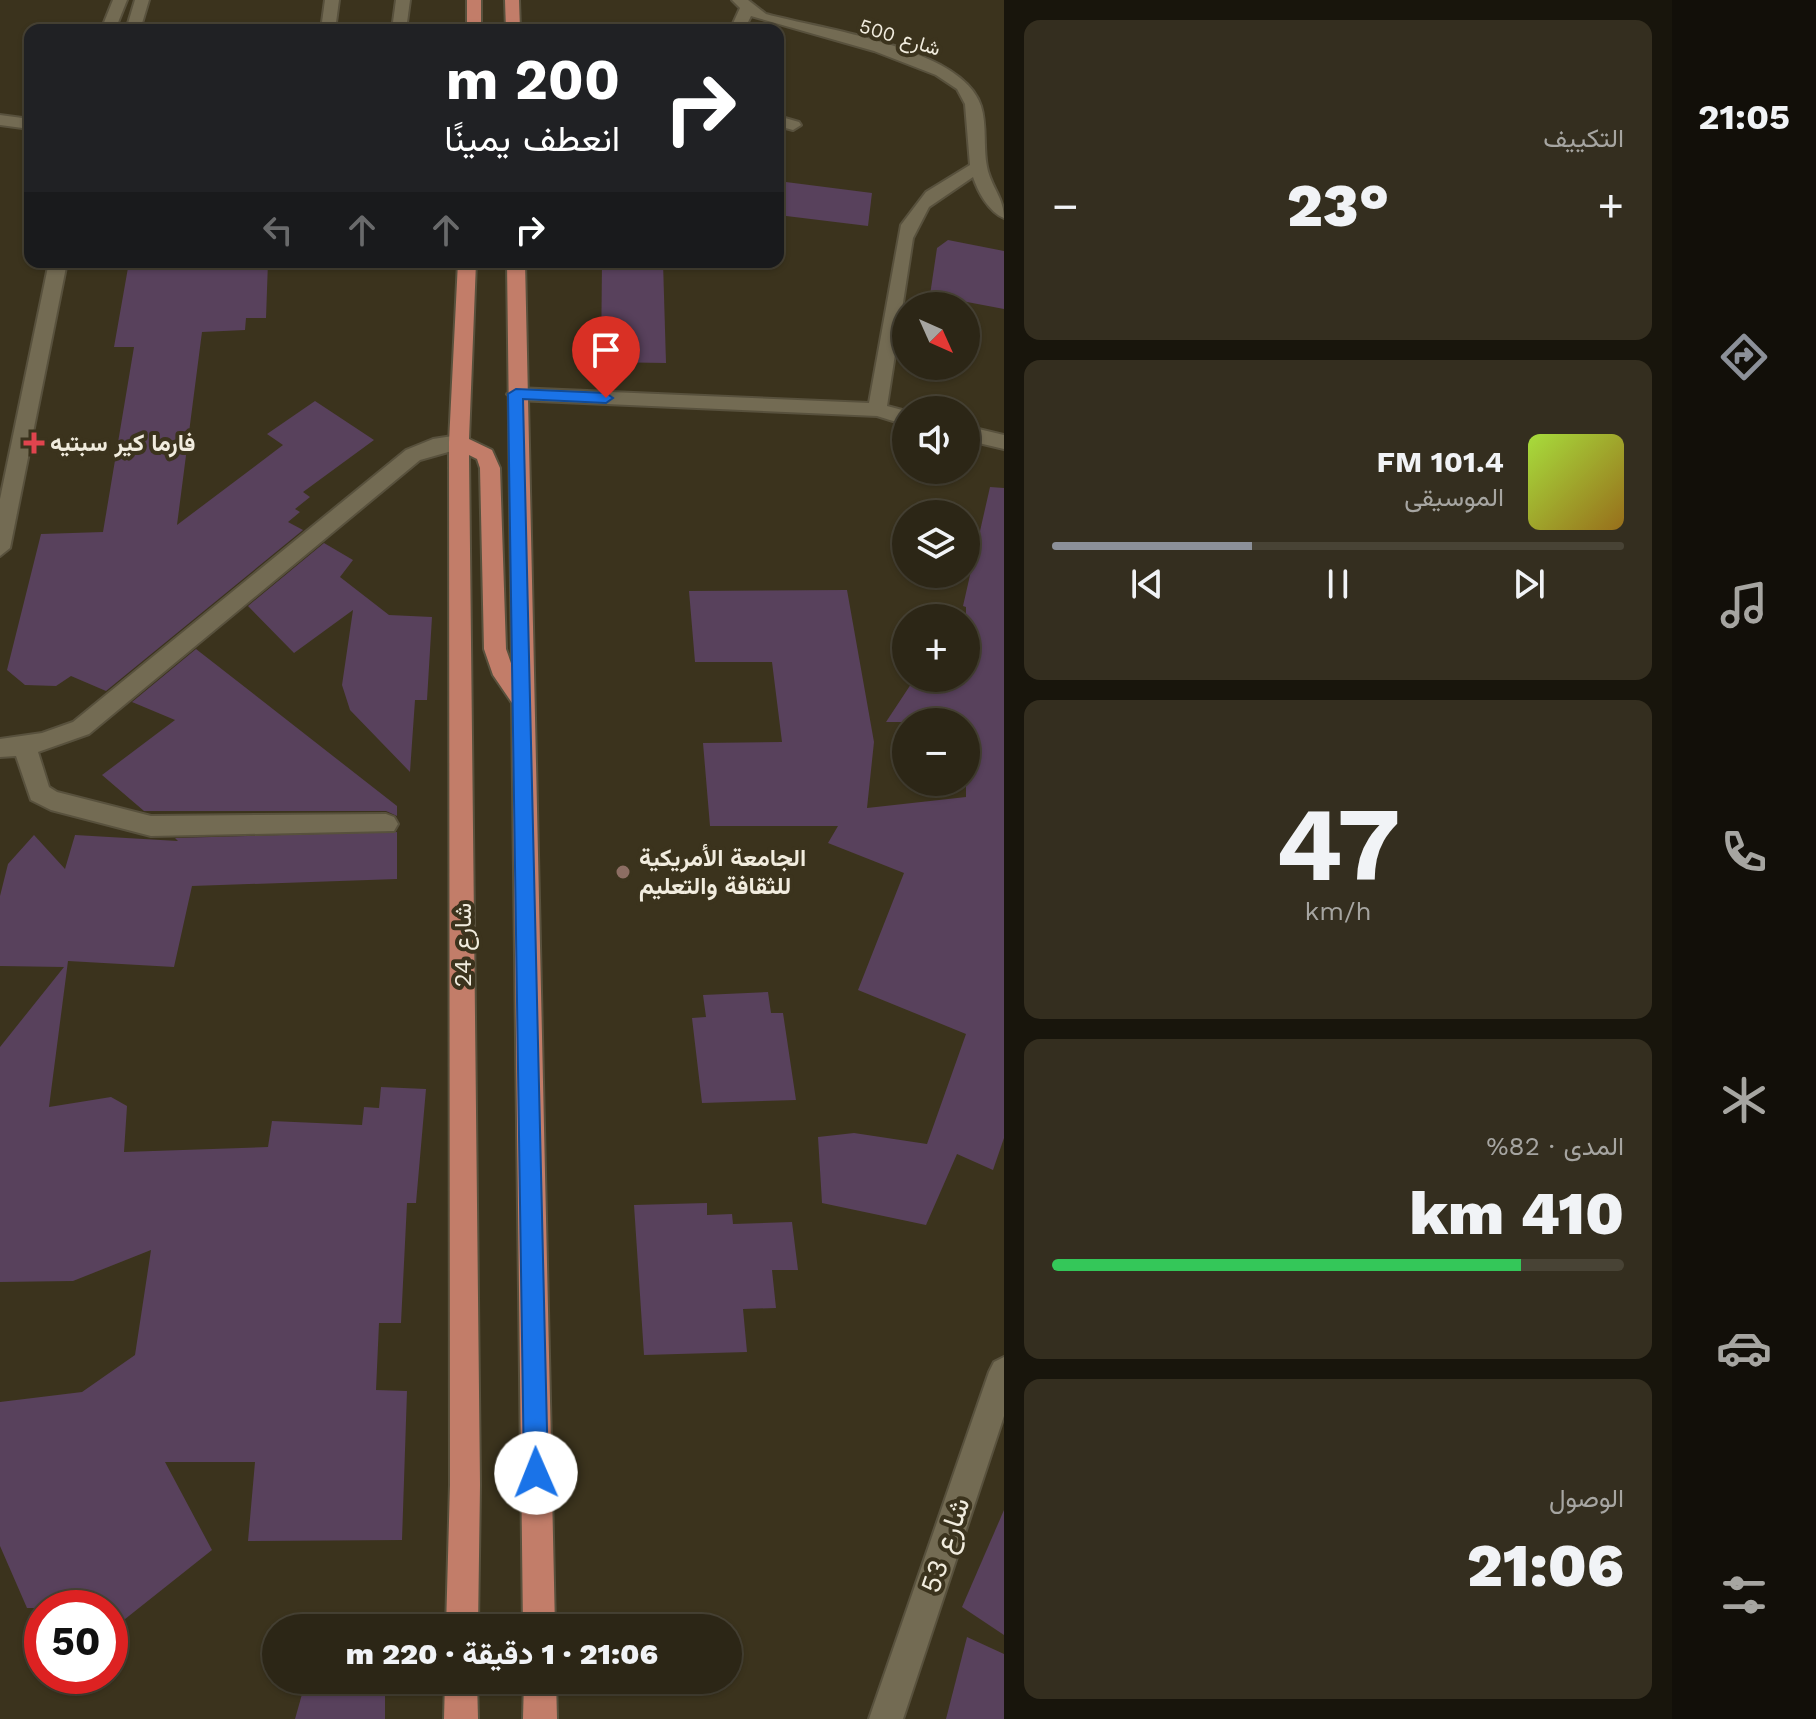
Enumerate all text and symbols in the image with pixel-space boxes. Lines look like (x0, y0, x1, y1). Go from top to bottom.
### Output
street label: شارع 500 (856, 13, 943, 63)
text: 200 m (446, 47, 620, 113)
icon: right (648, 56, 752, 160)
text: 21:05 (1698, 96, 1790, 138)
text: انعطف يمينًا (444, 118, 620, 160)
text: التكييف (1543, 123, 1624, 153)
text: 23° (1287, 170, 1389, 241)
text: − (1052, 180, 1079, 232)
text: + (1597, 180, 1624, 232)
icon: left (256, 208, 300, 252)
icon: ahead (340, 208, 384, 252)
icon: ahead (424, 208, 468, 252)
icon: right (508, 208, 552, 252)
north arrow (892, 292, 980, 380)
map controls (892, 292, 980, 796)
pin (572, 316, 640, 398)
icon: arrive (584, 328, 628, 372)
icon: directions (1716, 329, 1772, 385)
button: sound (892, 396, 980, 484)
place label: فارما كير سبتيه (50, 429, 195, 458)
marker: فارما كير سبتيه (25, 434, 43, 452)
text: 101.4 FM (1377, 444, 1504, 479)
text: الموسيقى (1404, 482, 1504, 512)
button: layers (892, 500, 980, 588)
icon: previous (1125, 562, 1169, 606)
icon: pause (1316, 562, 1360, 606)
icon: next (1507, 562, 1551, 606)
icon: music (1716, 577, 1772, 633)
button: + (892, 604, 980, 692)
button: − (892, 708, 980, 796)
text: 47 (1275, 783, 1401, 905)
icon: phone (1716, 824, 1772, 880)
place label: الجامعة الأمريكية للثقافة والتعليم (639, 843, 806, 902)
marker: الجامعة الأمريكية للثقافة والتعليم (614, 863, 632, 881)
text: km/h (1305, 896, 1372, 926)
street label: شارع 24 (449, 903, 479, 987)
icon: climate (1716, 1072, 1772, 1128)
text: المدى · 82% (1486, 1131, 1624, 1161)
text: 410 km (1410, 1178, 1624, 1249)
icon: car (1716, 1320, 1772, 1376)
position arrow (494, 1431, 578, 1515)
text: الوصول (1549, 1483, 1624, 1513)
street label: شارع 53 (913, 1493, 979, 1598)
text: 21:06 (1467, 1530, 1624, 1601)
icon: filters (1716, 1567, 1772, 1623)
speed limit sign: 50 (24, 1590, 128, 1694)
text: 21:06 · 1 دقيقة · 220 m (346, 1636, 658, 1671)

